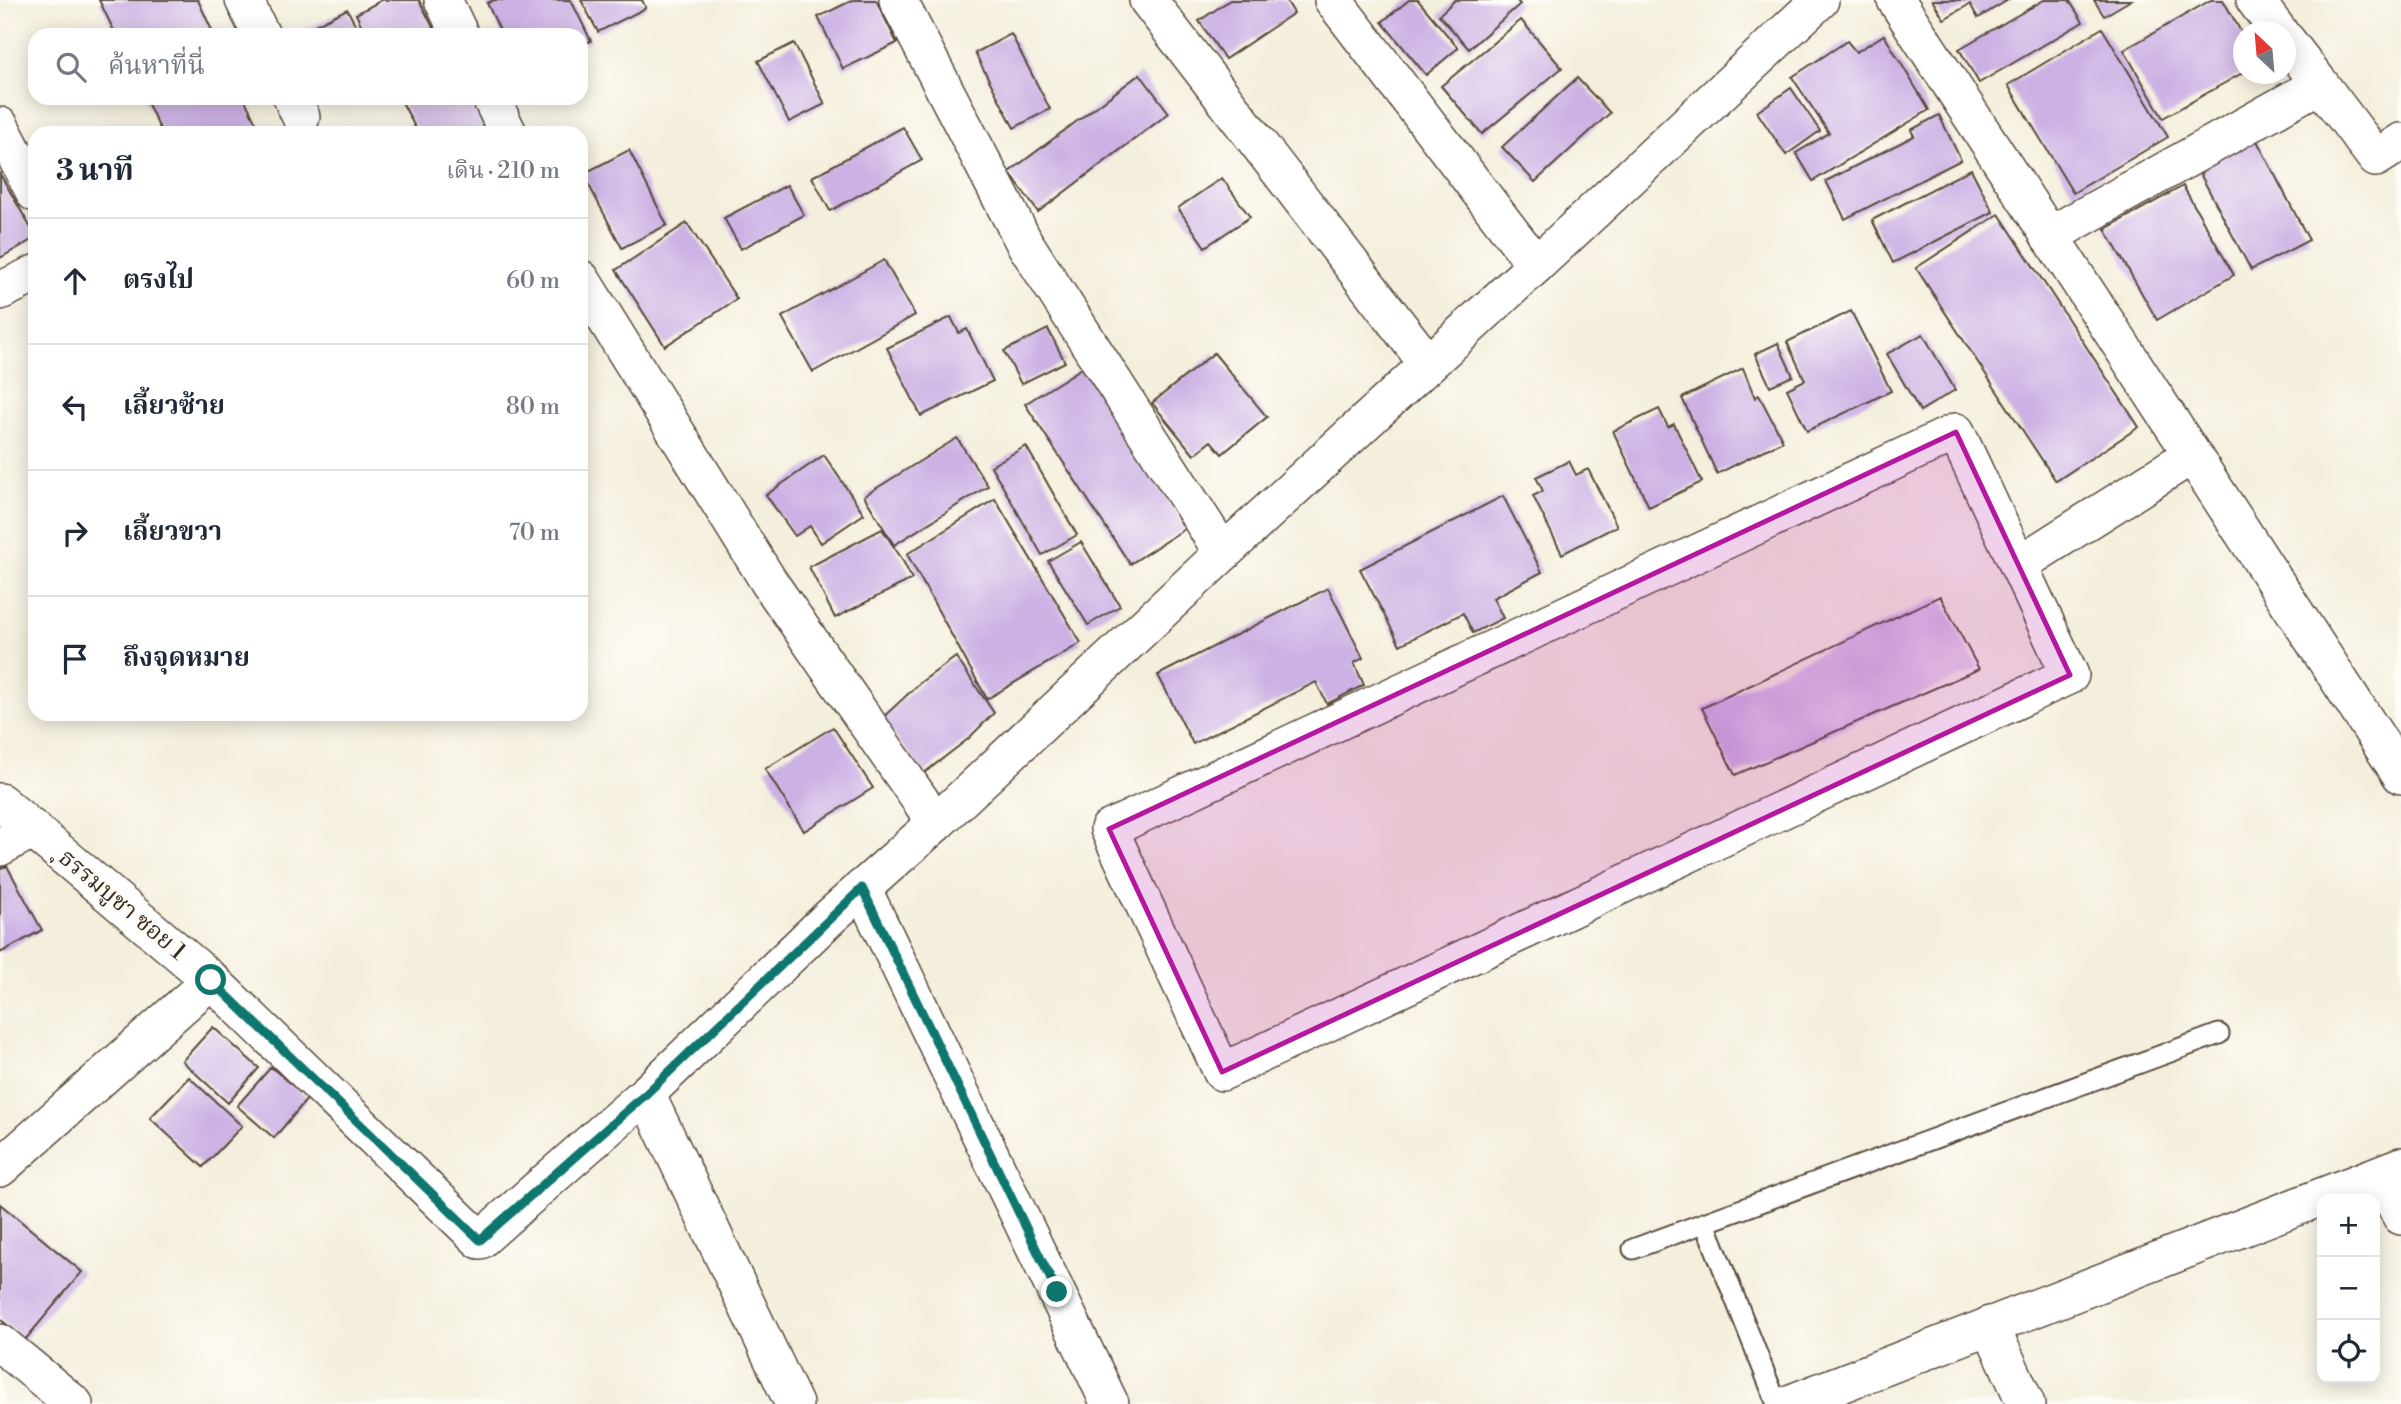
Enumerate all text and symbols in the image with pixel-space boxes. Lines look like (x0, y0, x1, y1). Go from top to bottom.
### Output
north arrow (2233, 21, 2296, 84)
search box (28, 28, 588, 105)
icon: search (52, 48, 90, 86)
text: ค้นหาที่นี่ (108, 50, 205, 82)
text: 3 นาที (56, 152, 134, 190)
text: เดิน · 210 m (446, 157, 560, 185)
icon: ahead (56, 262, 94, 300)
text: ตรงไป (123, 264, 194, 296)
text: 60 m (506, 267, 560, 295)
icon: left (56, 388, 94, 426)
text: เลี้ยวซ้าย (123, 390, 225, 422)
text: 80 m (506, 393, 560, 421)
icon: right (56, 514, 94, 552)
text: เลี้ยวขวา (123, 516, 222, 548)
text: 70 m (509, 519, 560, 547)
icon: arrive (56, 640, 94, 678)
text: ถึงจุดหมาย (123, 642, 250, 674)
street label: ุธรรมบูชา ซอย 1 (47, 839, 192, 967)
route start (195, 964, 226, 995)
map controls (2317, 1194, 2380, 1383)
button: + (2317, 1194, 2380, 1257)
button: − (2317, 1257, 2380, 1320)
route end (1041, 1276, 1072, 1307)
button: locate (2317, 1320, 2380, 1383)

